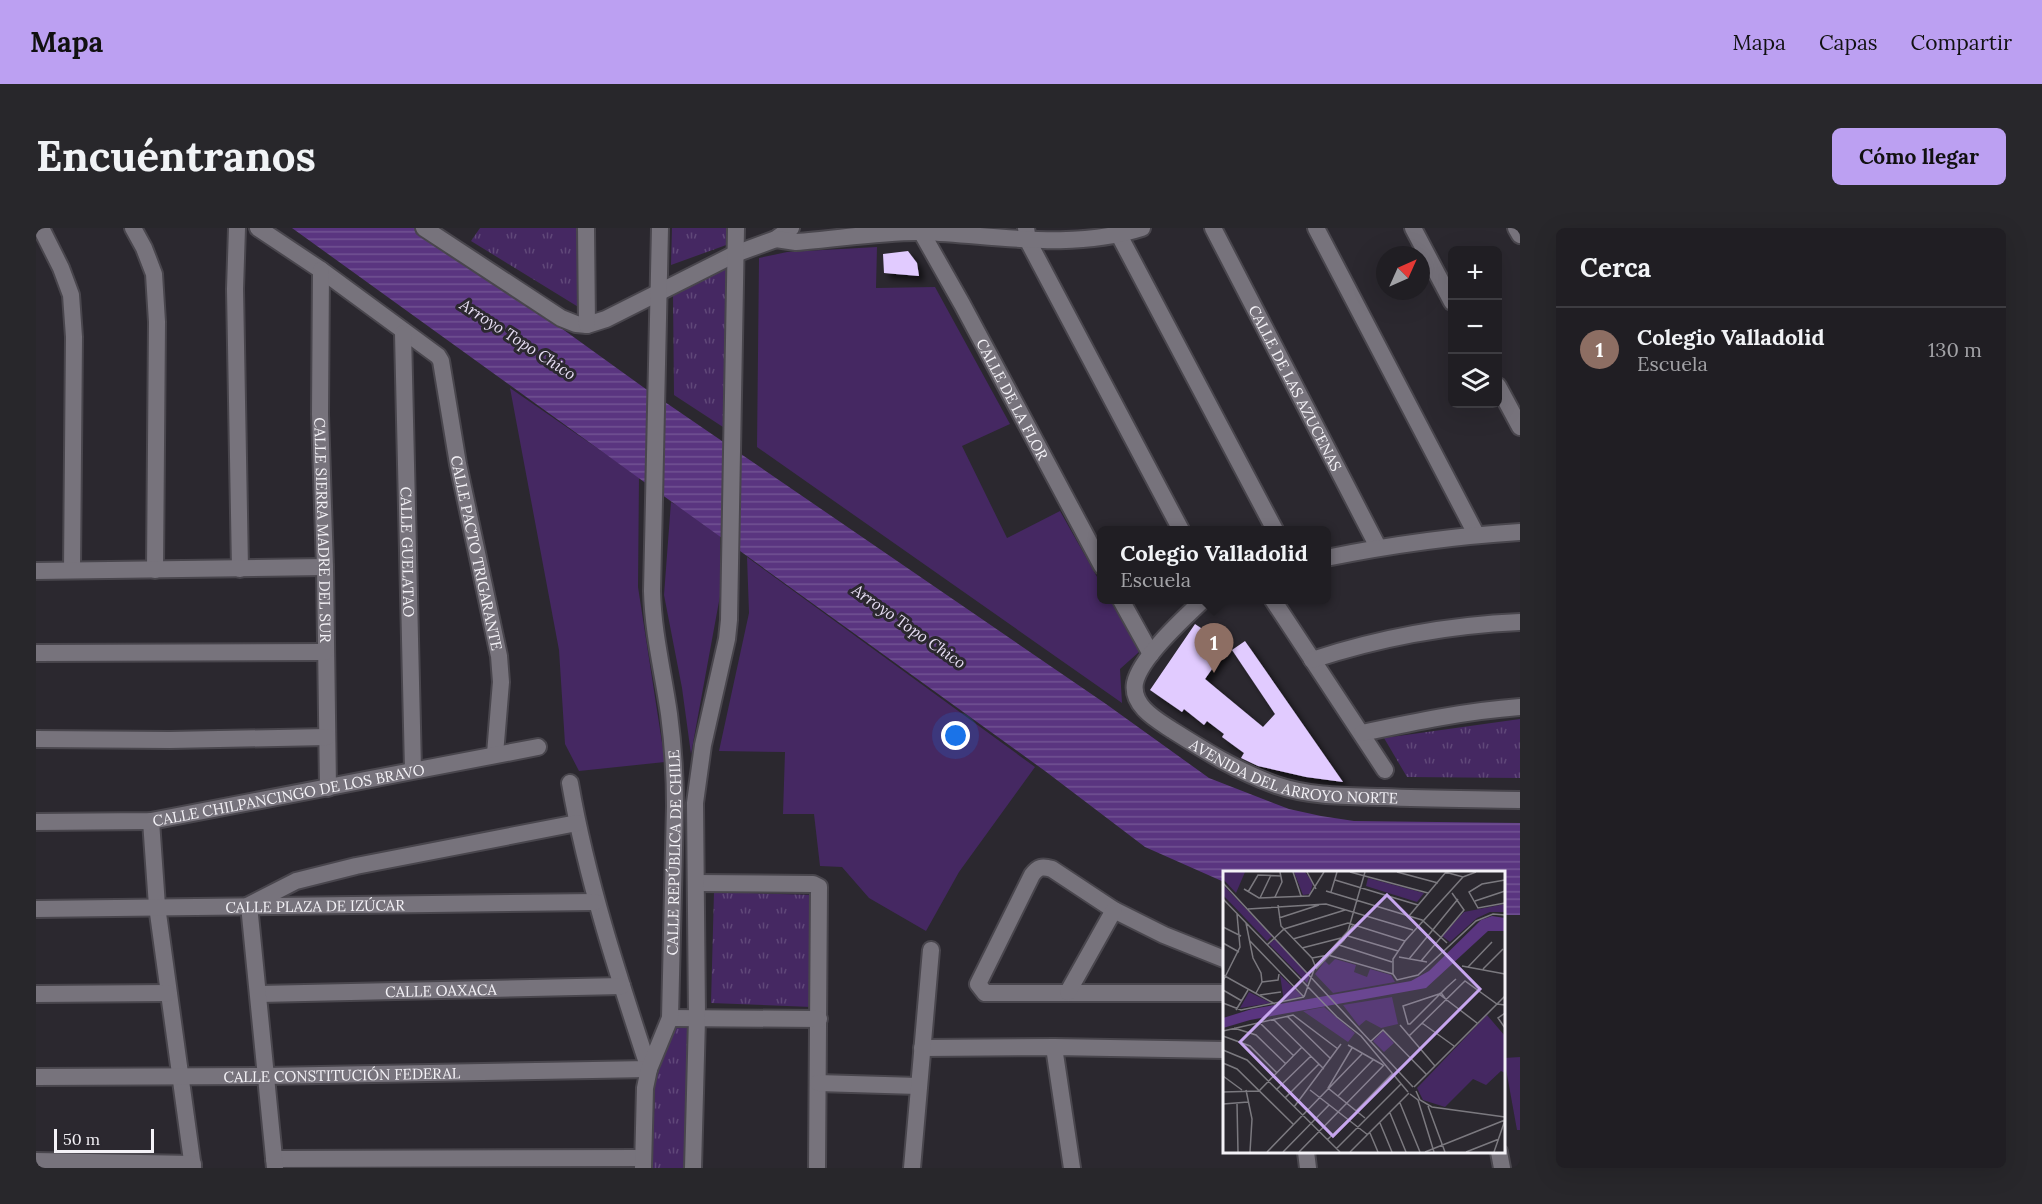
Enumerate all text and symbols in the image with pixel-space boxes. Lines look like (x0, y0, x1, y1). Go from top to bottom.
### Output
text: Mapa (30, 24, 103, 60)
text: Mapa (1732, 29, 1786, 56)
text: Capas (1819, 29, 1878, 56)
text: Compartir (1911, 29, 2012, 56)
button: Cómo llegar (1832, 128, 2006, 185)
text: Encuéntranos (36, 129, 316, 183)
north arrow (1376, 246, 1430, 300)
map controls (1448, 246, 1502, 408)
button: + (1448, 246, 1502, 300)
text: Cerca (1580, 251, 1651, 284)
water label: Arroyo Topo Chico (455, 294, 580, 384)
button: − (1448, 300, 1502, 354)
street label: CALLE DE LAS AZUCENAS (1245, 302, 1347, 474)
text: Colegio Valladolid (1637, 323, 1825, 351)
street label: CALLE DE LA FLOR (973, 335, 1053, 463)
text: 1 (1595, 337, 1604, 362)
text: 130 m (1928, 337, 1982, 362)
text: Escuela (1637, 351, 1708, 376)
button: layers (1448, 354, 1502, 408)
street label: CALLE SIERRA MADRE DEL SUR (311, 417, 336, 643)
street label: CALLE PACTO TRIGARANTE (447, 454, 507, 652)
street label: CALLE GUELATAO (397, 486, 419, 618)
popup (1097, 526, 1331, 604)
text: Colegio Valladolid (1120, 539, 1308, 567)
text: Escuela (1120, 567, 1191, 592)
water label: Arroyo Topo Chico (848, 579, 970, 673)
pin: 1 (1194, 624, 1234, 673)
your location (941, 721, 970, 750)
street label: AVENIDA DEL ARROYO NORTE (1186, 734, 1398, 807)
street label: CALLE REPÚBLICA DE CHILE (662, 749, 685, 956)
street label: CALLE CHILPANCINGO DE LOS BRAVO (151, 759, 426, 830)
inset map (1223, 871, 1505, 1153)
street label: CALLE PLAZA DE IZÚCAR (225, 895, 405, 916)
street label: CALLE OAXACA (385, 979, 498, 1001)
street label: CALLE CONSTITUCIÓN FEDERAL (224, 1063, 461, 1086)
scale bar (54, 1126, 154, 1154)
text: 50 m (63, 1129, 100, 1149)

